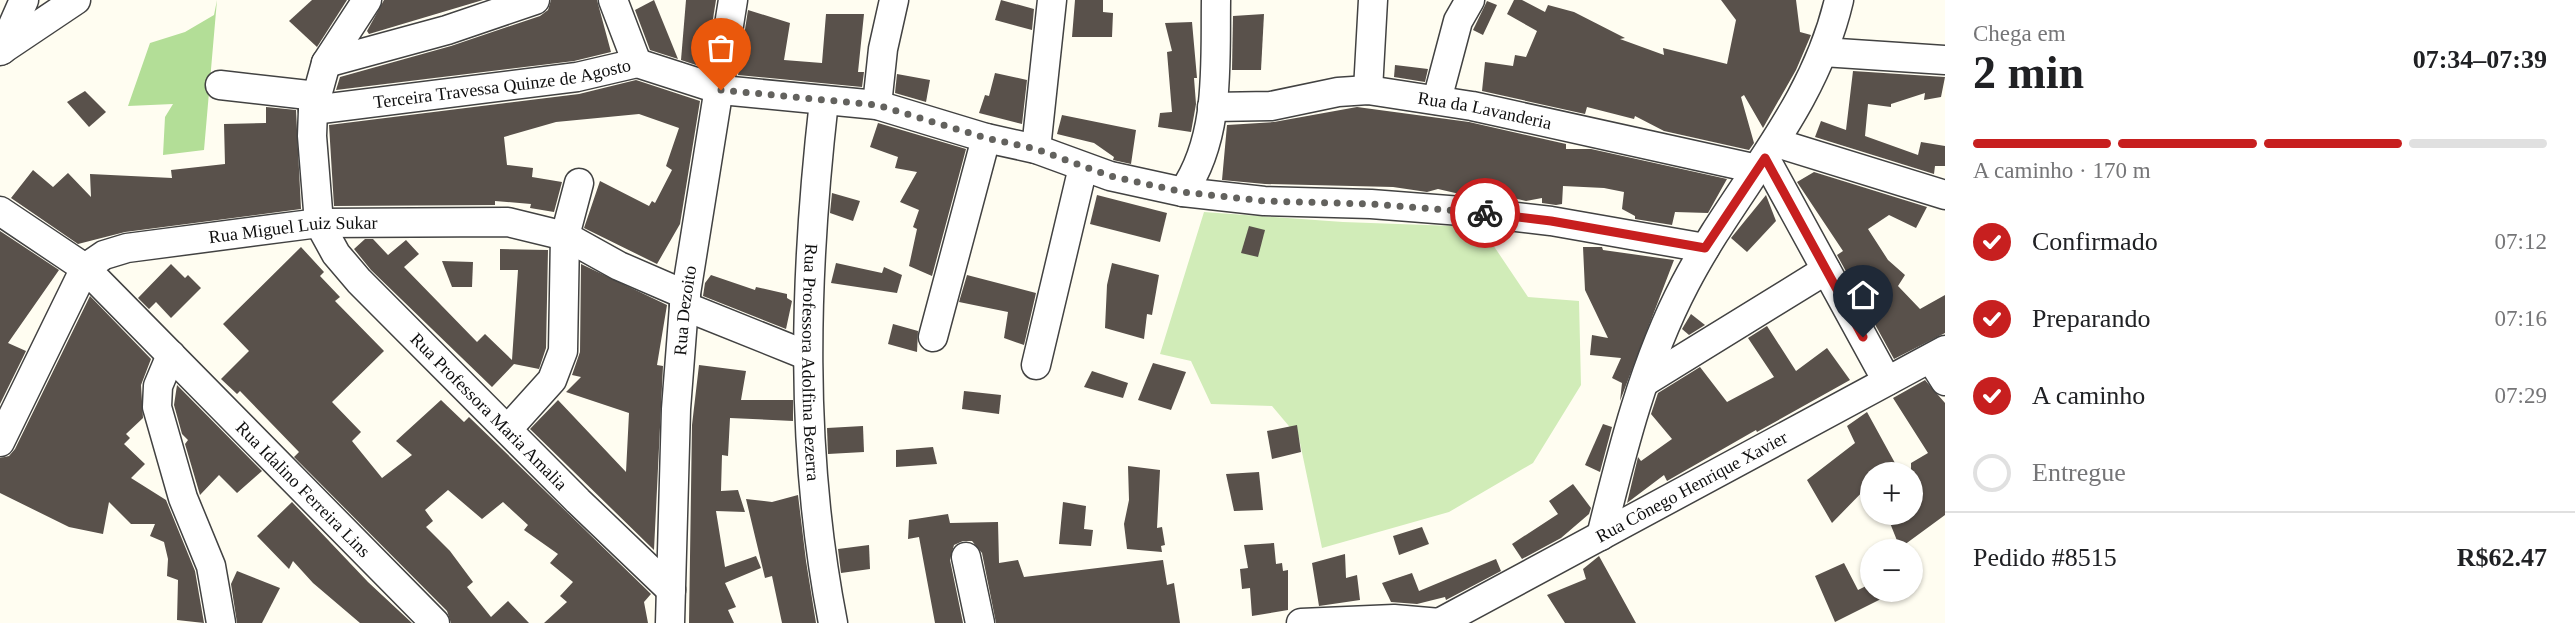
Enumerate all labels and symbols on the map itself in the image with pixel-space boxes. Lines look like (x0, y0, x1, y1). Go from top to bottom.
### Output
pin (691, 18, 751, 90)
street label: Terceira Travessa Quinze de Agosto (372, 55, 633, 112)
street label: Rua da Lavanderia (1416, 88, 1554, 133)
courier (1450, 178, 1520, 248)
street label: Rua Miguel Luiz Sukar (208, 213, 378, 247)
street label: Rua Professora Adolfina Bezerra (798, 243, 823, 482)
street label: Rua Dezoito (670, 264, 700, 356)
pin (1833, 265, 1893, 337)
street label: Rua Professora Maria Amalia (406, 329, 571, 494)
street label: Rua Idalino Ferreira Lins (232, 417, 374, 561)
street label: Rua Cônego Henrique Xavier (1592, 427, 1791, 546)

